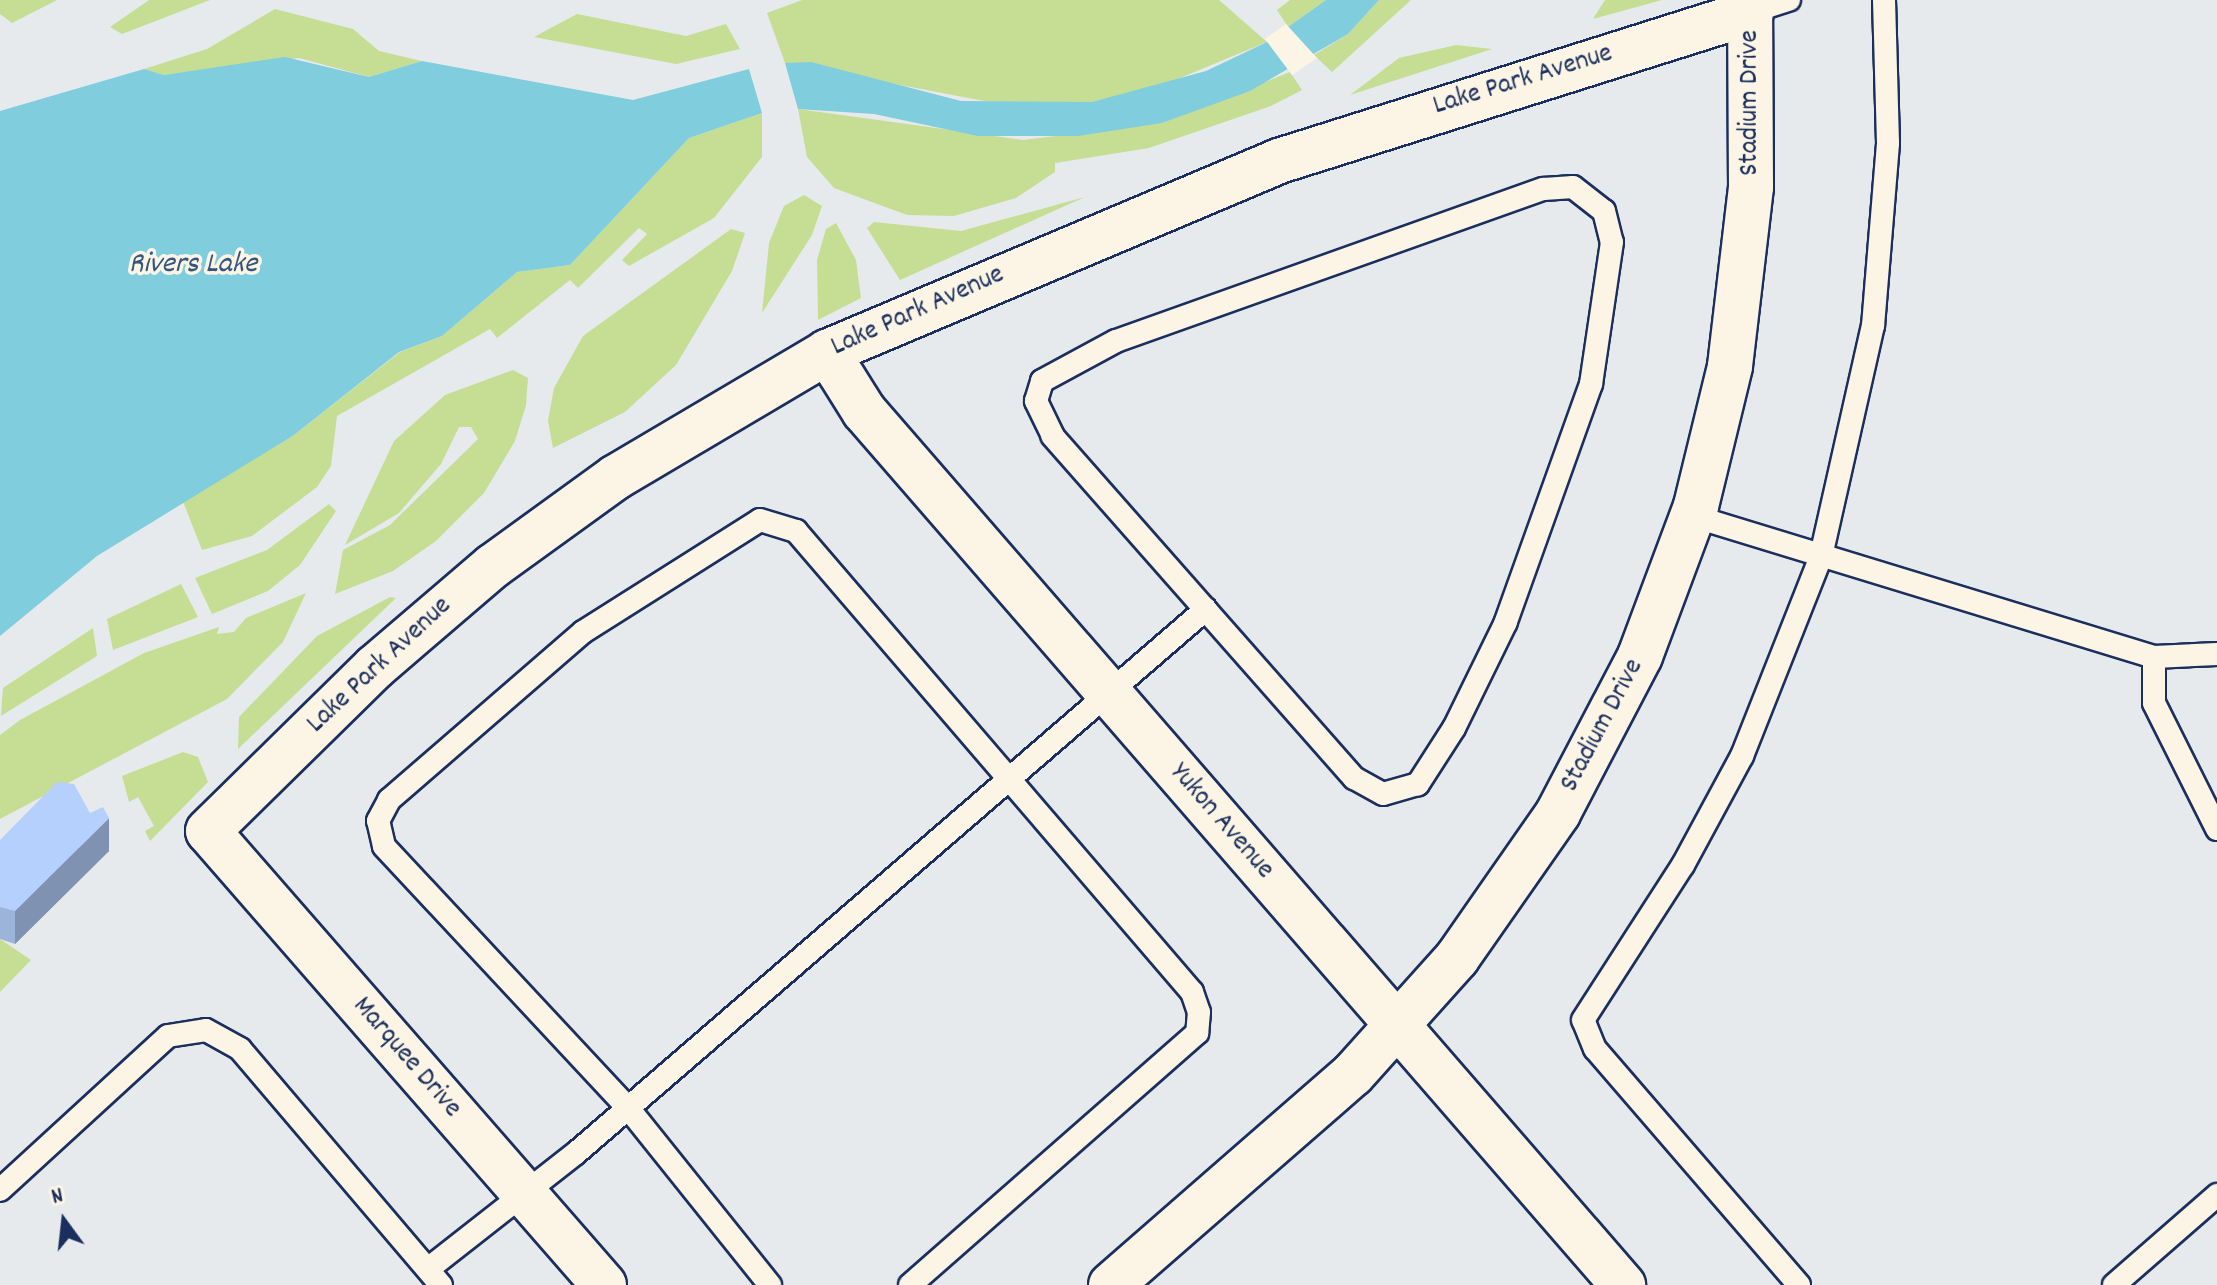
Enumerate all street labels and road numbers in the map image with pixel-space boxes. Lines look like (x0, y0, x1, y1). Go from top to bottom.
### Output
street label: Stadium Drive (1734, 30, 1768, 176)
street label: Lake Park Avenue (1429, 38, 1617, 124)
street label: Lake Park Avenue (826, 259, 1010, 365)
street label: Lake Park Avenue (301, 590, 459, 742)
street label: Stadium Drive (1554, 654, 1652, 798)
street label: Yukon Avenue (1162, 757, 1280, 887)
street label: Marquee Drive (344, 991, 468, 1125)

